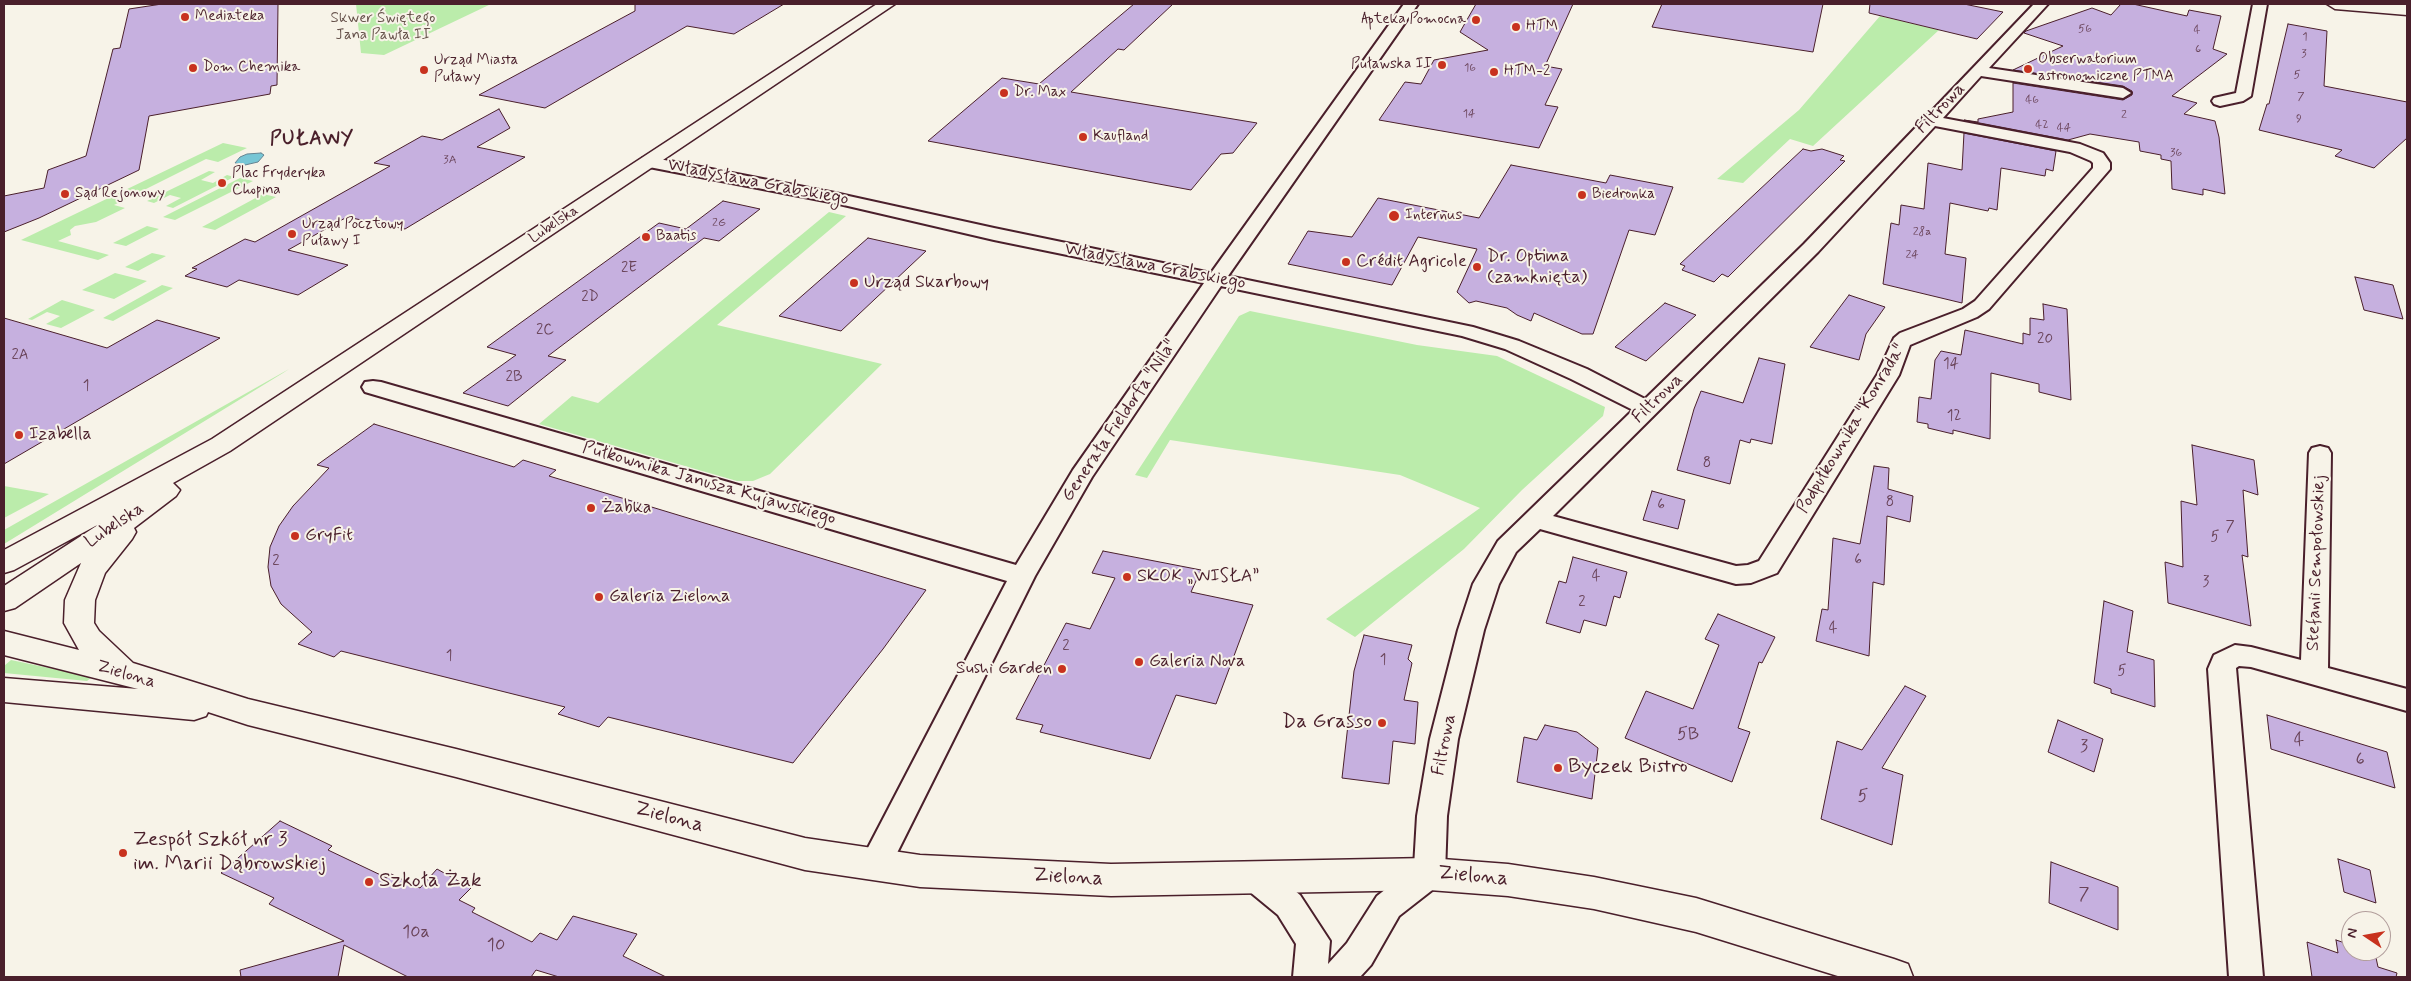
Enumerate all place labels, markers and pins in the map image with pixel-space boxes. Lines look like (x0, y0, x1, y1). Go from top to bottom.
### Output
place label: Mediateka (195, 8, 264, 26)
marker: Mediateka (179, 11, 191, 23)
place label: Apteka Pomocna (1361, 11, 1466, 29)
marker: Apteka Pomocna (1470, 14, 1482, 26)
place label: HTM (1526, 18, 1558, 36)
marker: HTM (1510, 21, 1522, 33)
place label: Obserwatorium astronomiczne PTMA (2038, 51, 2174, 86)
place label: Urząd Miasta Puławy (434, 52, 518, 87)
place label: Puławska II (1351, 56, 1432, 74)
place label: Dom Chemika (203, 59, 300, 77)
marker: Puławska II (1436, 59, 1448, 71)
marker: Dom Chemika (187, 62, 199, 74)
place label: HTM-2 (1504, 63, 1550, 81)
marker: Obserwatorium astronomiczne PTMA (2022, 63, 2034, 75)
marker: Urząd Miasta Puławy (418, 64, 430, 76)
marker: HTM-2 (1488, 66, 1500, 78)
place label: Dr. Max (1014, 84, 1066, 102)
marker: Dr. Max (998, 87, 1010, 99)
place label: Kaufland (1093, 128, 1148, 146)
marker: Kaufland (1077, 131, 1089, 143)
place label: Plac Fryderyka Chopina (232, 165, 326, 200)
marker: Plac Fryderyka Chopina (216, 177, 228, 189)
place label: Sąd Rejonowy (75, 185, 165, 203)
place label: Biedronka (1592, 186, 1655, 204)
marker: Sąd Rejonowy (59, 188, 71, 200)
marker: Biedronka (1576, 189, 1588, 201)
place label: Internus (1405, 207, 1462, 225)
marker: Internus (1387, 209, 1401, 223)
place label: Urząd Pocztowy Puławy I (302, 216, 403, 251)
marker: Urząd Pocztowy Puławy I (286, 228, 298, 240)
place label: Baatis (656, 228, 696, 246)
marker: Baatis (640, 231, 652, 243)
place label: Dr. Optima (zamknięta) (1487, 246, 1587, 288)
place label: Crédit Agricole (1356, 251, 1467, 273)
marker: Crédit Agricole (1340, 256, 1352, 268)
marker: Dr. Optima (zamknięta) (1471, 261, 1483, 273)
place label: Urząd Skarbowy (864, 272, 989, 294)
marker: Urząd Skarbowy (848, 277, 860, 289)
place label: Izabella (29, 424, 92, 446)
marker: Izabella (13, 429, 25, 441)
place label: Żabka (601, 497, 652, 519)
marker: Żabka (585, 502, 597, 514)
place label: GryFit (305, 525, 353, 547)
marker: GryFit (289, 530, 301, 542)
place label: SKOK „WISŁA” (1137, 566, 1259, 588)
marker: SKOK „WISŁA” (1121, 571, 1133, 583)
place label: Galeria Zielona (609, 586, 730, 608)
marker: Galeria Zielona (593, 591, 605, 603)
place label: Galeria Nova (1149, 651, 1245, 673)
marker: Galeria Nova (1133, 656, 1145, 668)
place label: Sushi Garden (956, 658, 1052, 680)
marker: Sushi Garden (1056, 663, 1068, 675)
place label: Da Grasso (1282, 710, 1372, 736)
marker: Da Grasso (1376, 717, 1388, 729)
place label: Byczek Bistro (1568, 755, 1688, 781)
marker: Byczek Bistro (1552, 762, 1564, 774)
place label: Zespół Szkół nr 3 im. Marii Dąbrowskiej (133, 828, 326, 878)
marker: Zespół Szkół nr 3 im. Marii Dąbrowskiej (117, 847, 129, 859)
place label: Szkoła Żak (379, 869, 482, 895)
marker: Szkoła Żak (363, 876, 375, 888)

